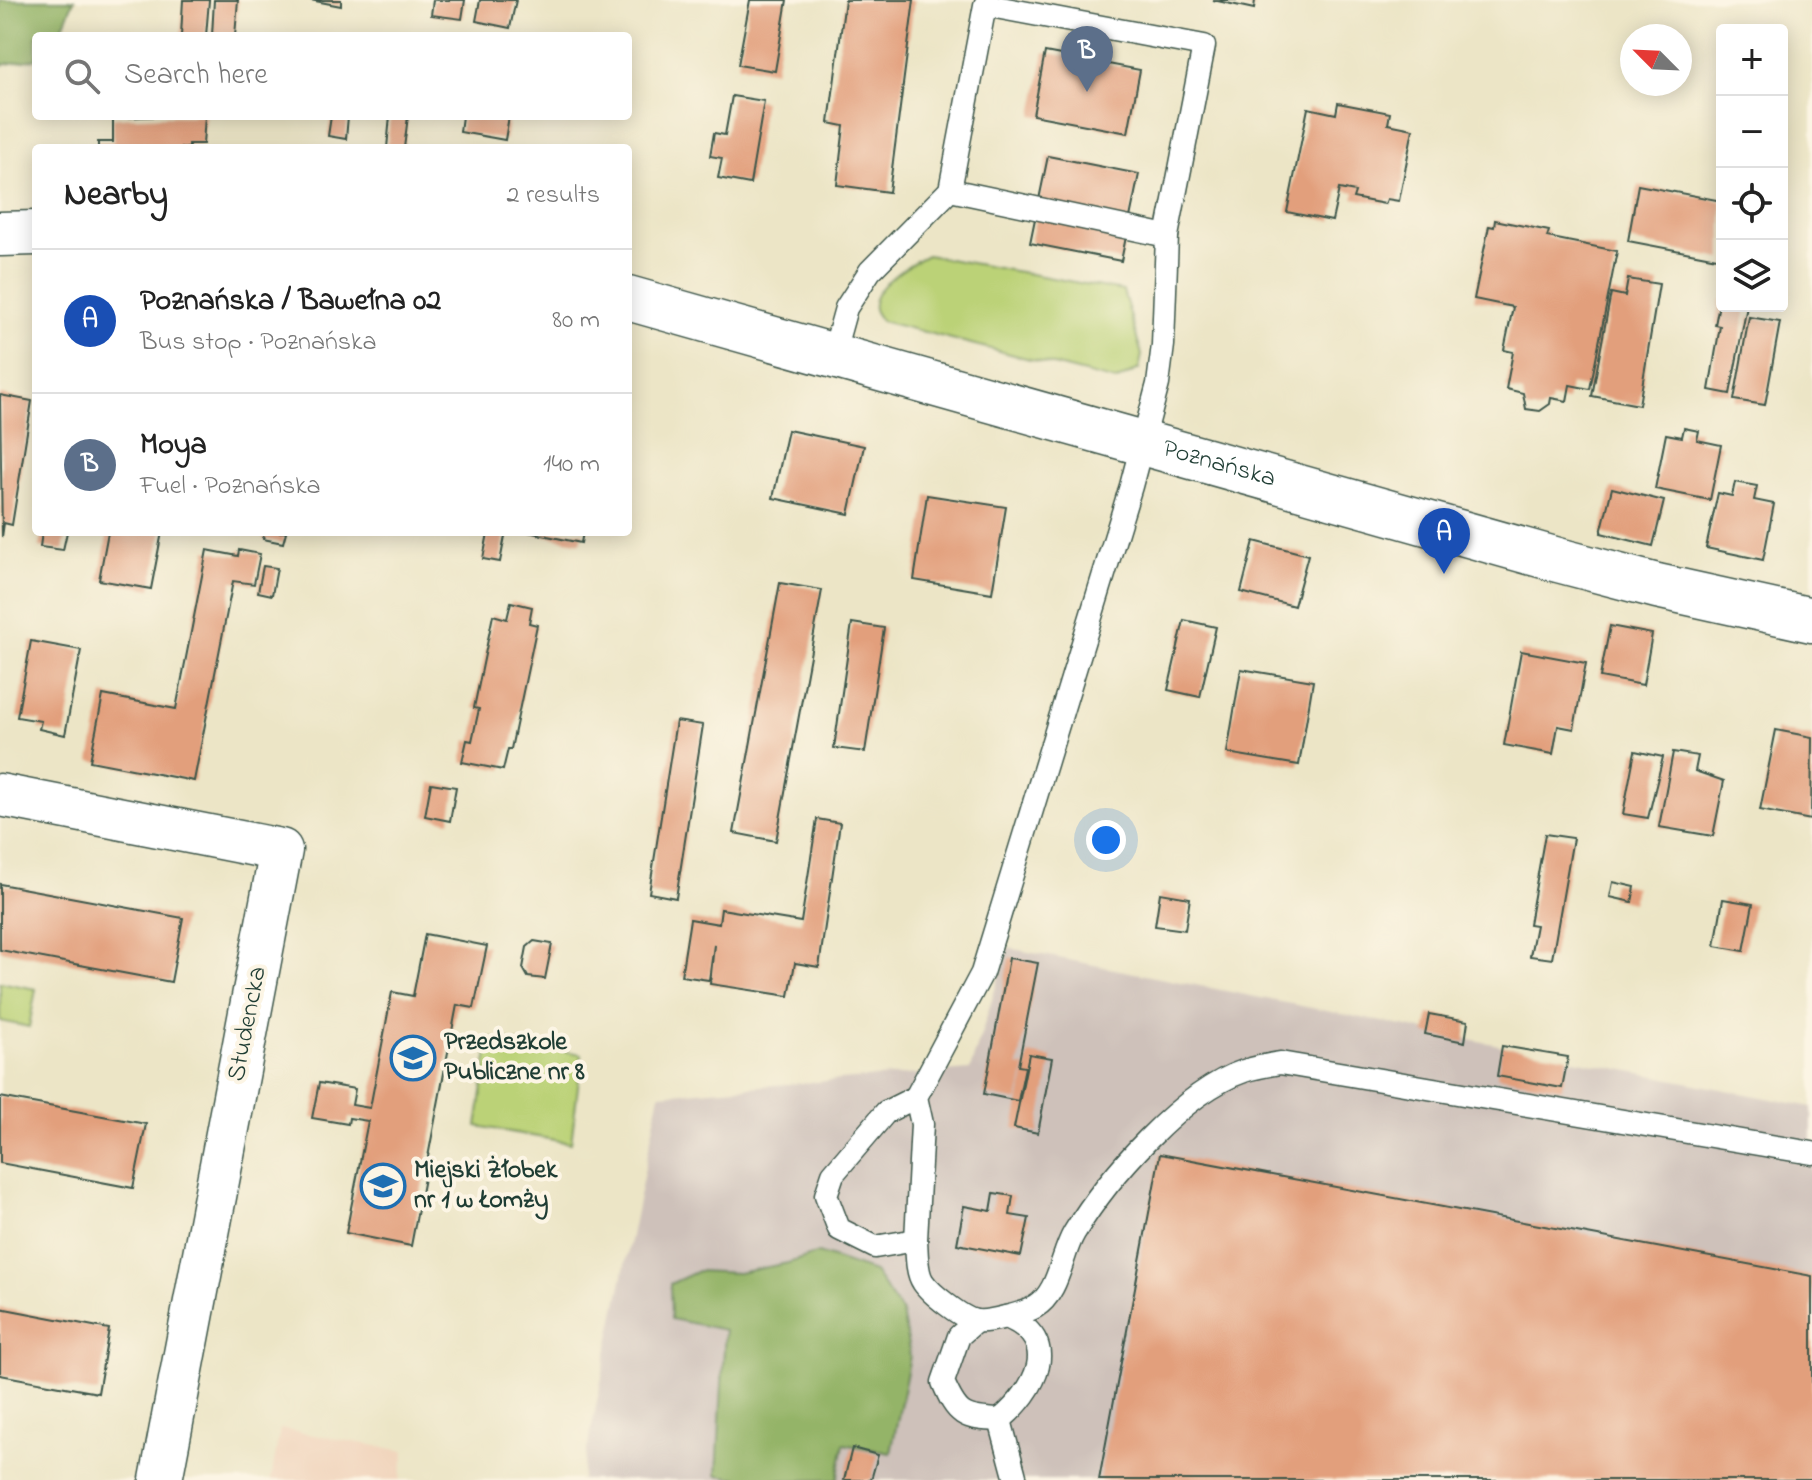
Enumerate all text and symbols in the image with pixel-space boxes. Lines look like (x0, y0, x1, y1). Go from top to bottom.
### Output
north arrow (1620, 24, 1692, 96)
map controls (1716, 24, 1788, 312)
button: + (1716, 24, 1788, 96)
pin: B (1061, 26, 1113, 92)
search box (32, 32, 632, 120)
icon: search (60, 54, 104, 98)
text: Search here (124, 54, 268, 98)
button: − (1716, 96, 1788, 168)
button: locate (1716, 168, 1788, 240)
text: Nearby (64, 171, 168, 221)
text: 2 results (507, 177, 600, 215)
button: layers (1716, 240, 1788, 312)
text: Poznańska / Bawełna 02 (140, 280, 441, 324)
text: A (82, 302, 98, 340)
text: 80 m (552, 302, 600, 340)
text: Bus stop · Poznańska (140, 324, 376, 362)
text: Moya (140, 424, 207, 468)
street label: Poznańska (1158, 430, 1280, 499)
text: B (81, 446, 99, 484)
text: 140 m (543, 446, 600, 484)
text: Fuel · Poznańska (140, 468, 321, 506)
pin: A (1418, 508, 1470, 574)
your location (1086, 820, 1126, 860)
street label: Studencka (218, 963, 278, 1085)
place label: Przedszkole Publiczne nr 8 (444, 1024, 585, 1092)
school or university icon: Przedszkole Publiczne nr 8 (389, 1034, 437, 1082)
place label: Miejski Żłobek nr 1 w Łomży (414, 1152, 558, 1220)
school or university icon: Miejski Żłobek nr 1 w Łomży (359, 1162, 407, 1210)

